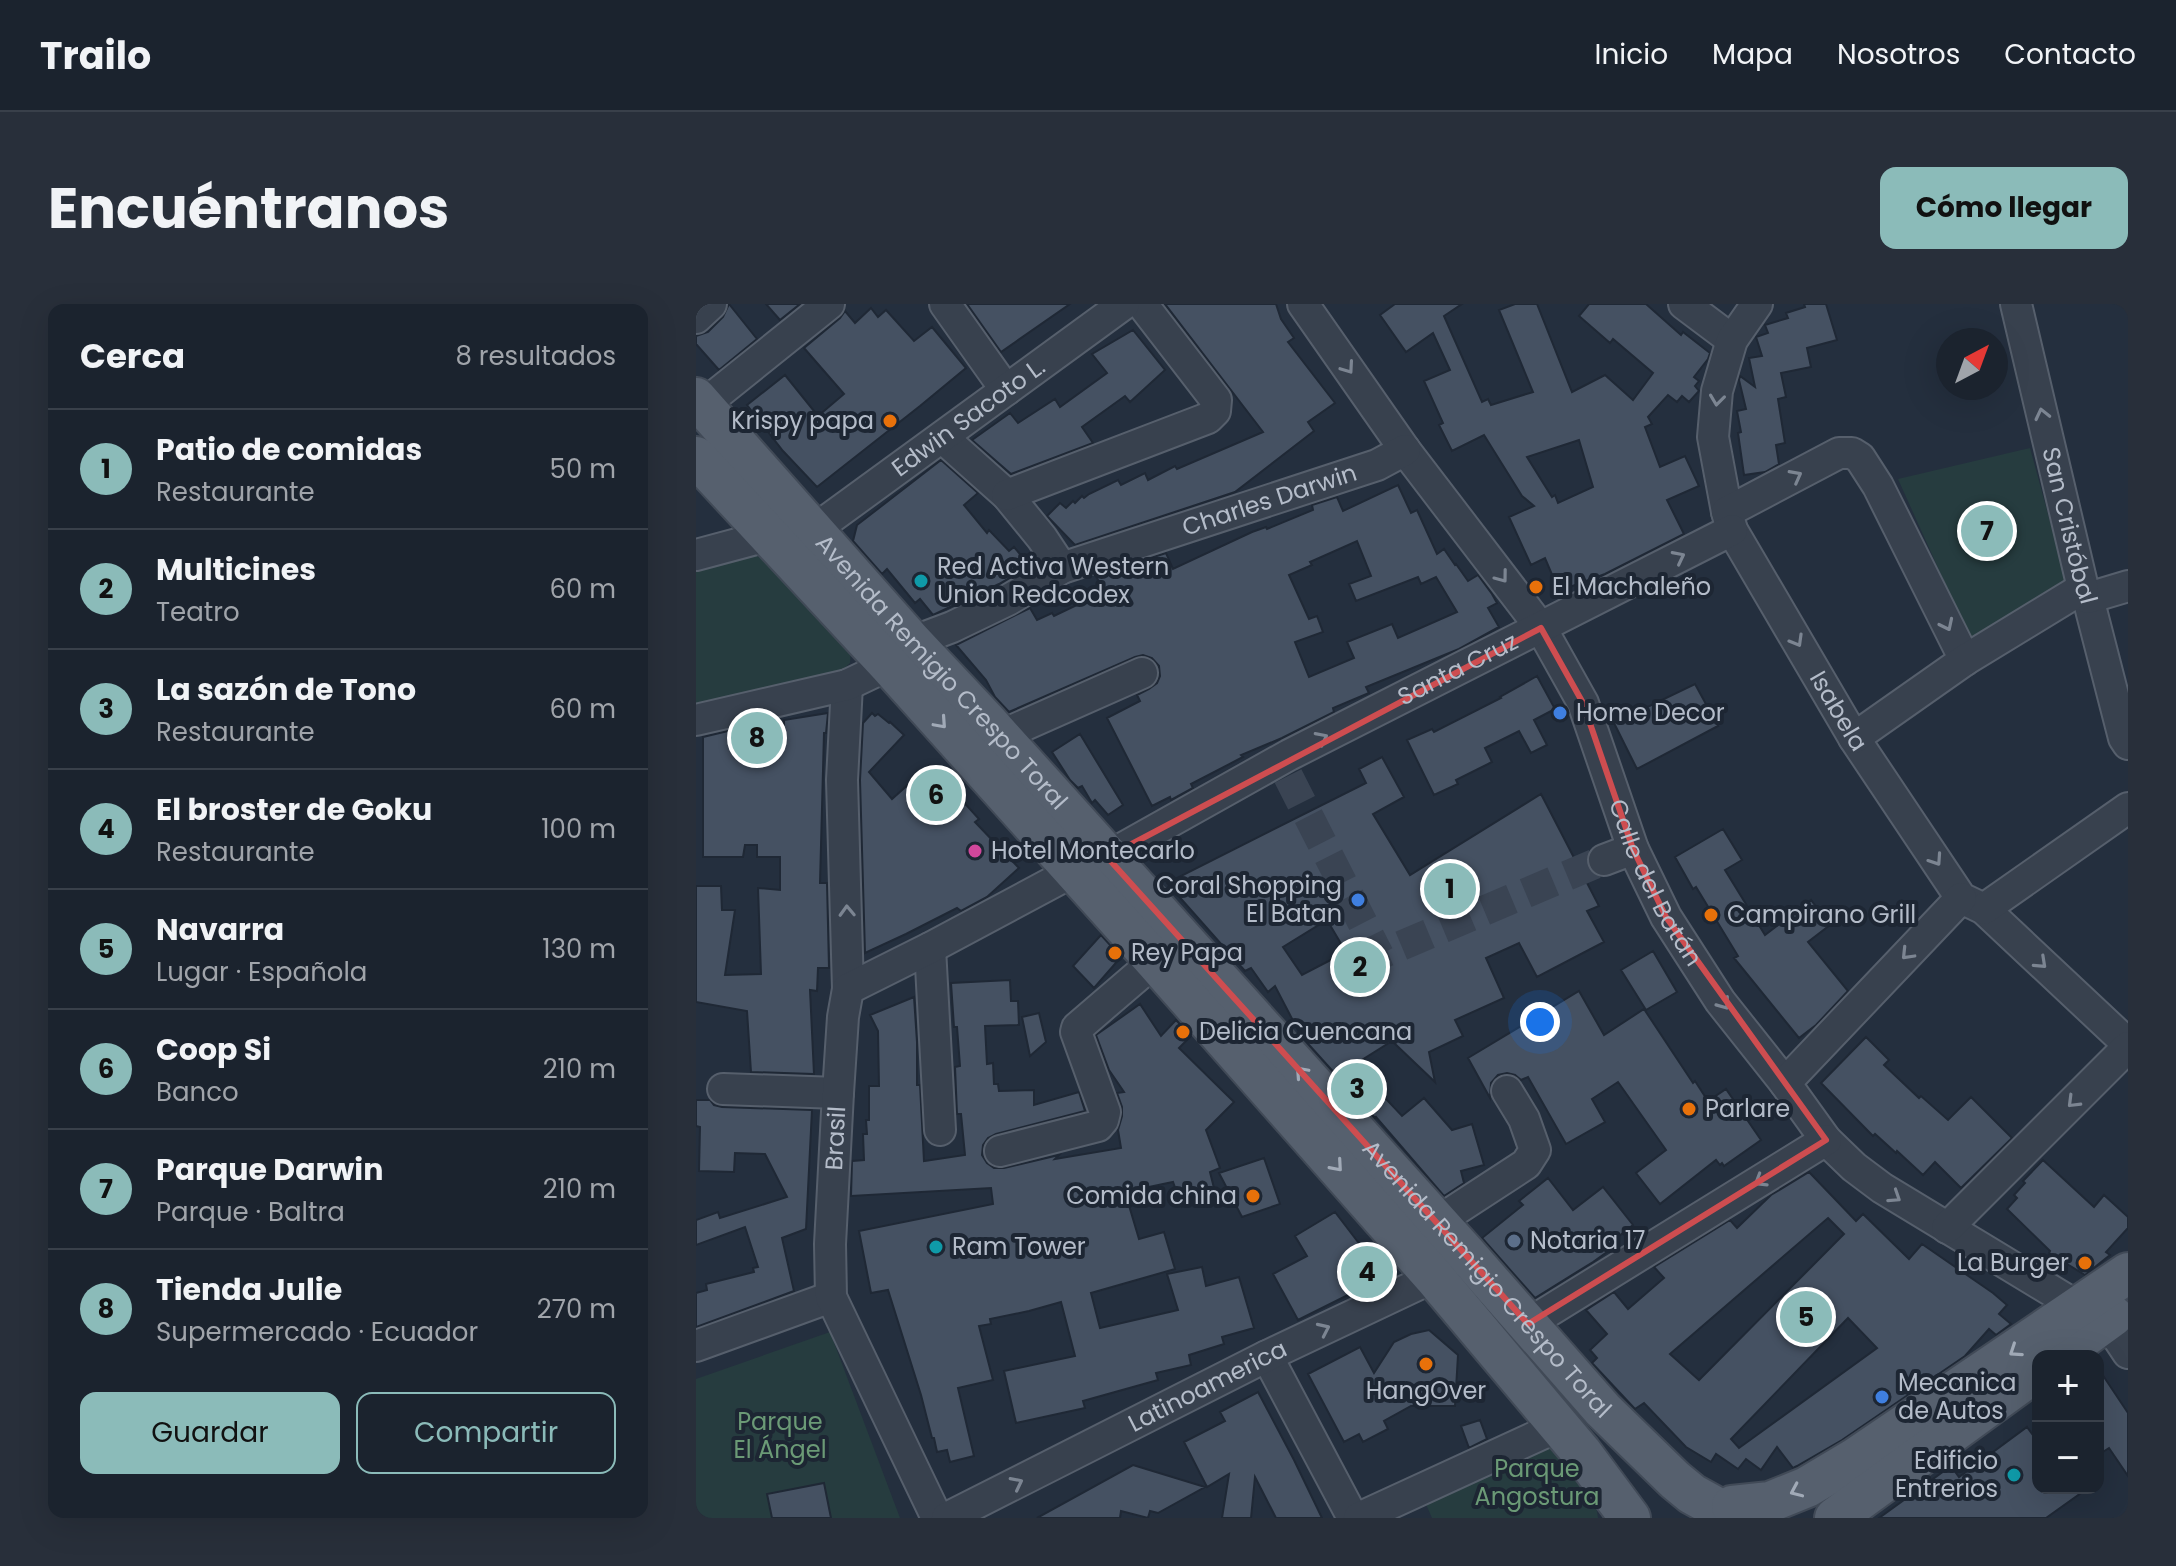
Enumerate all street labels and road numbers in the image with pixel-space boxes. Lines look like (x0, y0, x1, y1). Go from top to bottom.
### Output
street label: Edwin Sacoto L. (885, 350, 1051, 484)
street label: San Cristóbal (2034, 444, 2106, 607)
street label: Charles Darwin (1178, 456, 1361, 544)
street label: Avenida Remigio Crespo Toral (808, 527, 1075, 817)
street label: Santa Cruz (1392, 624, 1523, 713)
street label: Isabela (1802, 664, 1875, 757)
street label: Calle del Batán (1601, 795, 1710, 972)
street label: Brasil (817, 1105, 853, 1171)
street label: Avenida Remigio Crespo Toral (1355, 1133, 1619, 1425)
street label: Latinoamerica (1122, 1332, 1292, 1440)

